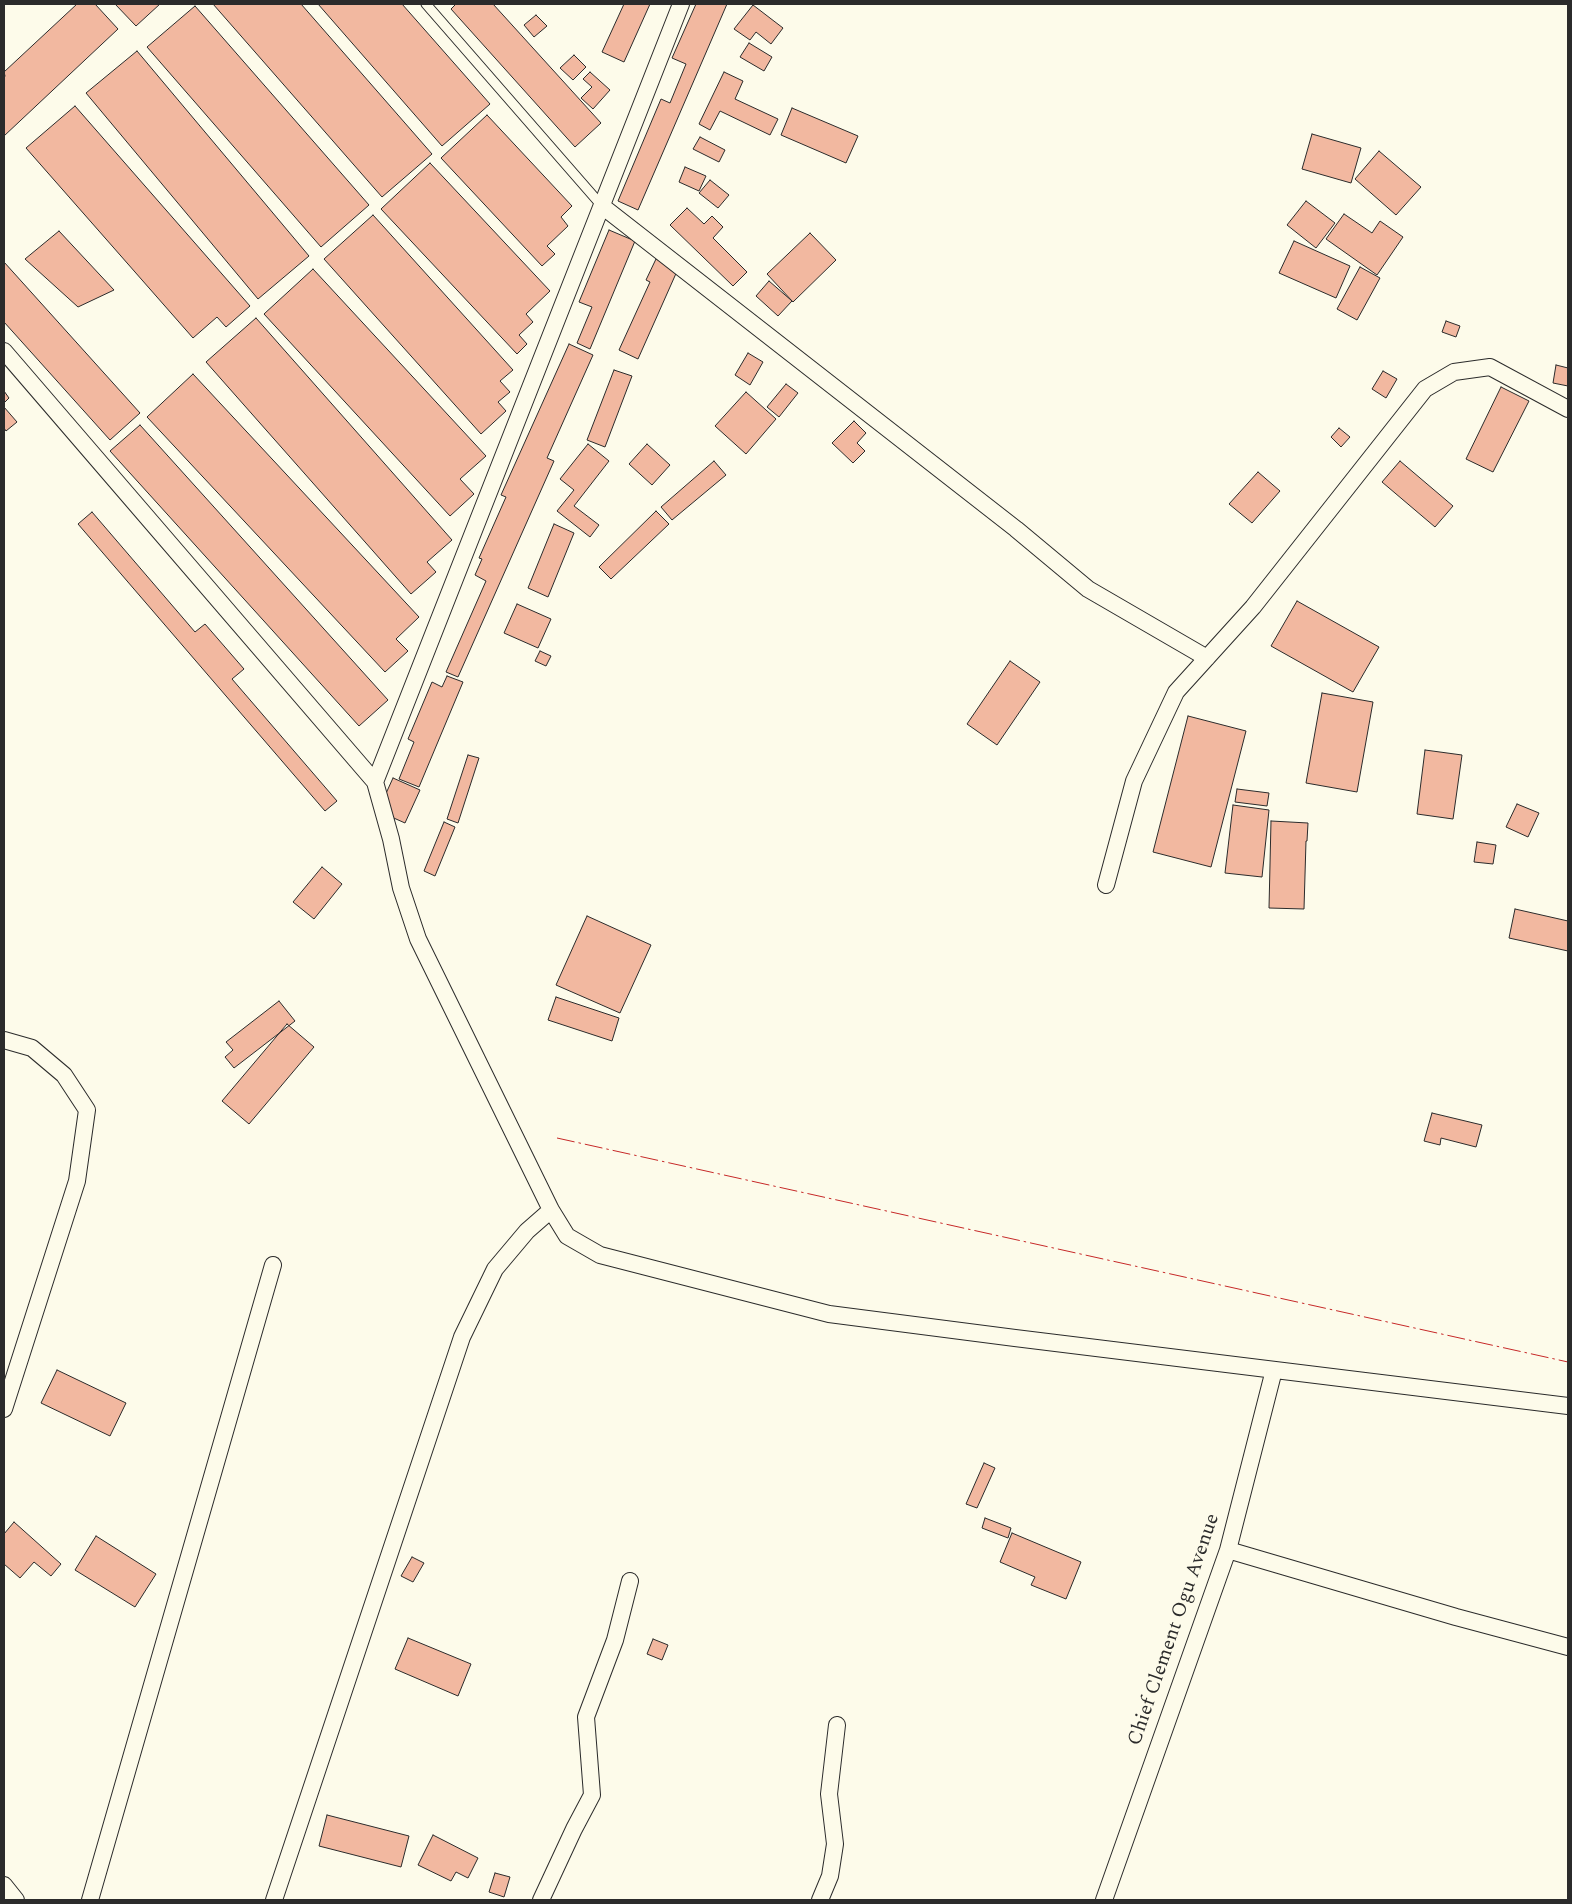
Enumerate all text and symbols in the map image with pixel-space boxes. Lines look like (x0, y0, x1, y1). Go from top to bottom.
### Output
street label: Chief Clement Ogu Avenue (1124, 1511, 1226, 1749)

